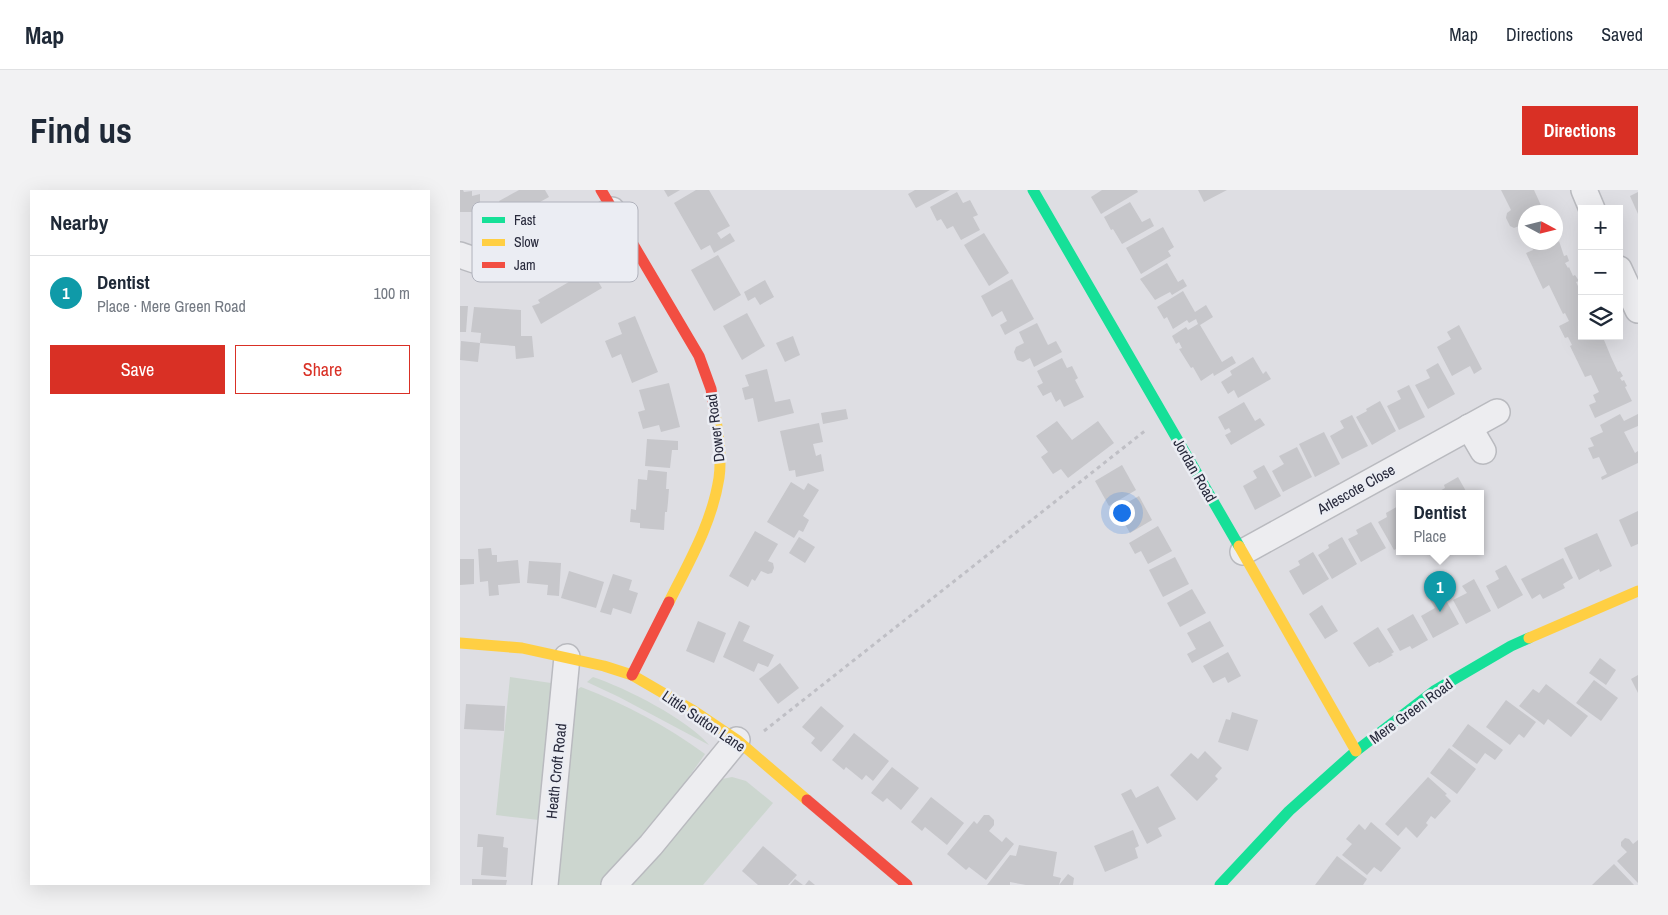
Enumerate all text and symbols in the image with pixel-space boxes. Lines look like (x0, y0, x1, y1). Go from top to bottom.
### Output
text: Map (25, 19, 64, 51)
text: Map (1449, 22, 1478, 47)
text: Directions (1506, 22, 1573, 47)
text: Saved (1601, 22, 1643, 47)
button: Directions (1522, 106, 1638, 155)
text: Find us (30, 107, 132, 154)
legend (472, 202, 638, 282)
north arrow (1518, 205, 1563, 250)
map controls (1578, 205, 1623, 340)
button: + (1578, 205, 1623, 250)
text: Nearby (50, 208, 108, 237)
text: Fast (514, 211, 536, 229)
text: Slow (514, 233, 540, 251)
button: − (1578, 250, 1623, 295)
text: Jam (514, 256, 536, 274)
text: Dentist (97, 269, 150, 295)
text: 1 (62, 282, 70, 304)
text: 100 m (374, 282, 410, 304)
text: Place · Mere Green Road (97, 295, 246, 317)
button: layers (1578, 295, 1623, 340)
button: Save (50, 345, 225, 394)
button: Share (235, 345, 410, 394)
street label: Dower Road (700, 393, 730, 463)
street label: Jordan Road (1168, 434, 1222, 506)
street label: Arlescote Close (1312, 459, 1399, 520)
popup (1396, 490, 1484, 555)
text: Dentist (1414, 499, 1466, 525)
your location (1109, 500, 1135, 526)
text: Place (1414, 525, 1446, 547)
pin: 1 (1424, 571, 1456, 612)
street label: Mere Green Road (1365, 674, 1457, 748)
street label: Little Sutton Lane (658, 685, 750, 757)
street label: Heath Croft Road (541, 722, 571, 820)

